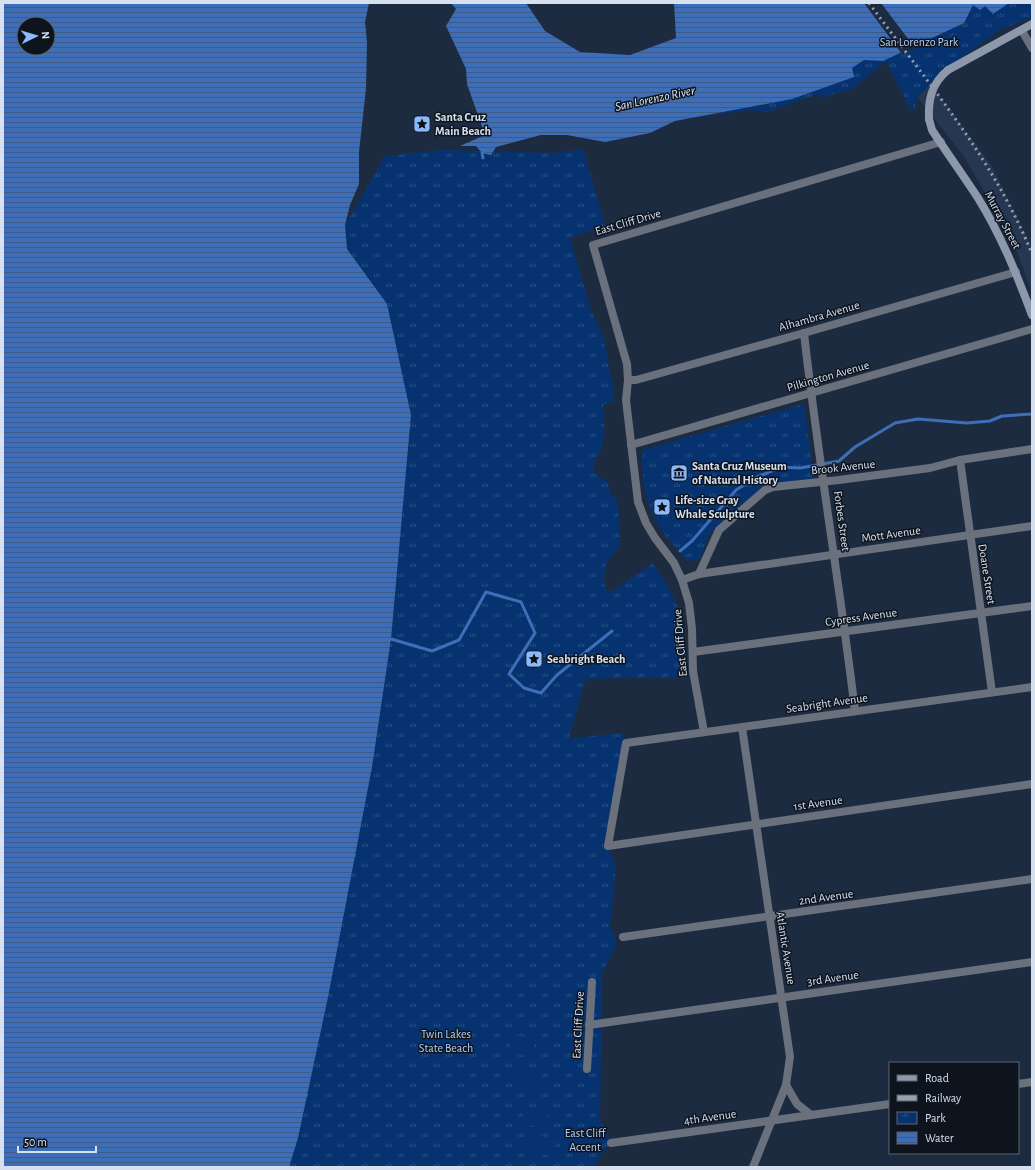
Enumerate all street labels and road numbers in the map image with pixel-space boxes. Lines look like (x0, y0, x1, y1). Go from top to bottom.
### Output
street label: Murray Street (982, 189, 1023, 252)
street label: East Cliff Drive (594, 207, 662, 237)
street label: Alhambra Avenue (777, 299, 861, 333)
street label: Pilkington Avenue (785, 359, 871, 393)
street label: Brook Avenue (810, 458, 876, 476)
street label: Forbes Street (832, 490, 852, 552)
street label: Mott Avenue (861, 524, 921, 544)
street label: Doane Street (976, 543, 998, 605)
street label: Cypress Avenue (824, 606, 898, 629)
street label: East Cliff Drive (671, 609, 689, 677)
street label: Seabright Avenue (785, 691, 869, 715)
street label: 1st Avenue (793, 794, 843, 812)
street label: 2nd Avenue (798, 887, 854, 907)
street label: Atlantic Avenue (774, 911, 798, 985)
street label: 3rd Avenue (806, 968, 860, 988)
street label: East Cliff Drive (570, 991, 586, 1059)
street label: 4th Avenue (683, 1107, 737, 1127)

